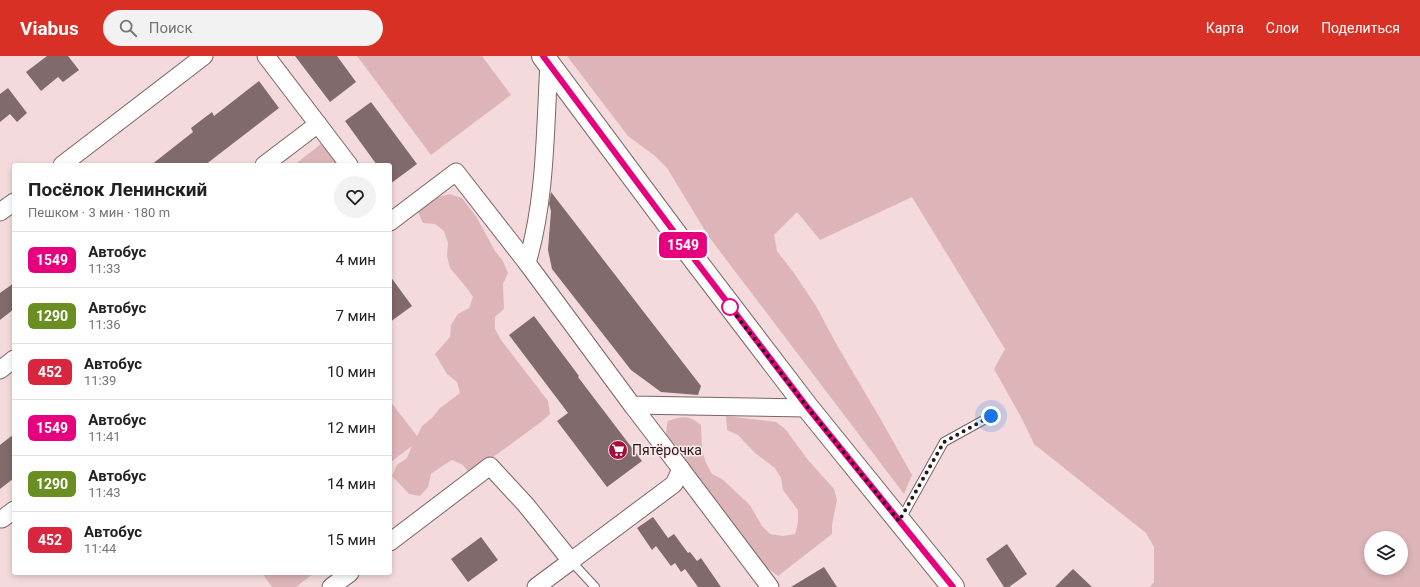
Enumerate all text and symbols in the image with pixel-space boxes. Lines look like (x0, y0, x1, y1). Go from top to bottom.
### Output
search box (103, 10, 383, 46)
text: Viabus (20, 17, 79, 40)
icon: search (117, 17, 139, 39)
text: Поиск (149, 19, 193, 37)
text: Карта (1206, 20, 1244, 36)
text: Слои (1266, 20, 1299, 36)
text: Поделиться (1321, 20, 1400, 36)
button: heart (334, 176, 376, 218)
text: Посёлок Ленинский (28, 178, 207, 201)
text: Пешком · 3 мин · 180 m (28, 205, 170, 220)
line badge: 1549 (655, 232, 711, 258)
text: 1549 (667, 237, 699, 253)
text: Автобус (88, 243, 146, 261)
text: 4 мин (335, 251, 376, 269)
text: 1549 (36, 252, 68, 268)
text: 11:33 (88, 261, 121, 276)
unlabelled marker (721, 298, 739, 316)
text: Автобус (88, 299, 146, 317)
text: 7 мин (335, 307, 376, 325)
text: 1290 (36, 308, 68, 324)
text: 11:36 (88, 317, 121, 332)
text: Автобус (84, 355, 142, 373)
text: 10 мин (327, 363, 376, 381)
text: 452 (38, 364, 62, 380)
text: 11:39 (84, 373, 116, 388)
your location (981, 406, 1001, 426)
text: Автобус (88, 411, 146, 429)
text: 12 мин (327, 419, 376, 437)
text: 1549 (36, 420, 68, 436)
text: 11:41 (88, 429, 121, 444)
supermarket icon: Пятёрочка (607, 439, 629, 461)
place label: Пятёрочка (632, 442, 702, 458)
text: Автобус (88, 467, 146, 485)
text: 14 мин (327, 475, 376, 493)
text: 1290 (36, 476, 68, 492)
text: 11:43 (88, 485, 121, 500)
text: Автобус (84, 523, 142, 541)
text: 15 мин (327, 531, 376, 549)
map controls (1364, 531, 1408, 575)
button: layers (1364, 531, 1408, 575)
text: 452 (38, 532, 62, 548)
text: 11:44 (84, 541, 116, 556)

